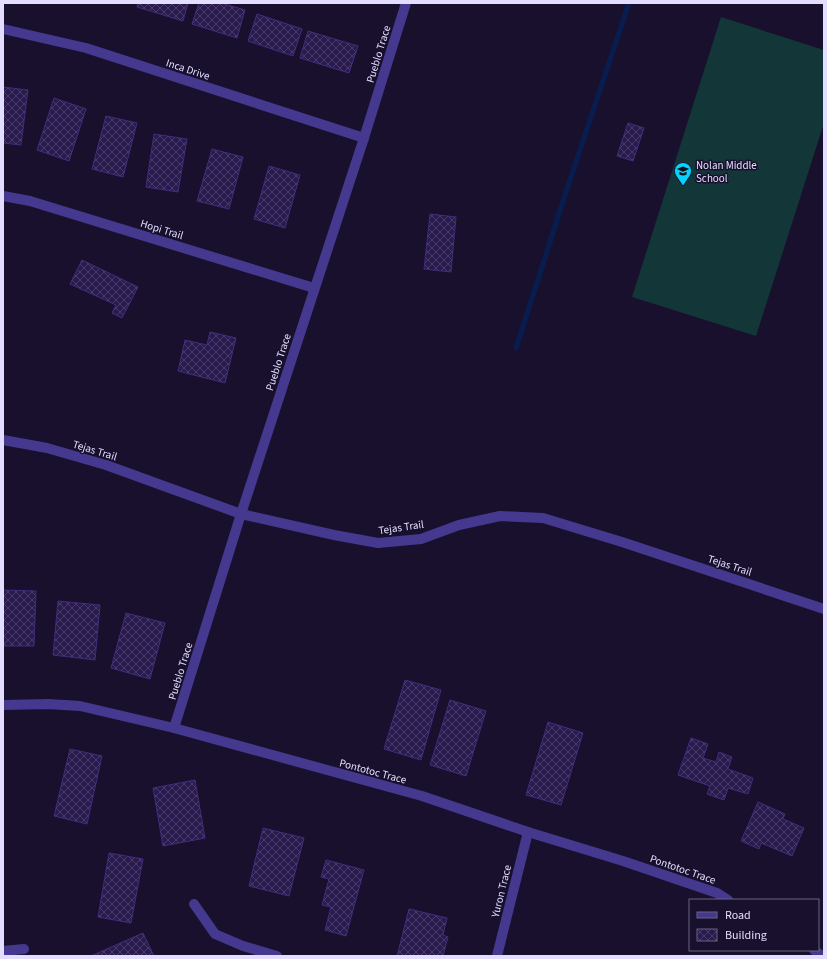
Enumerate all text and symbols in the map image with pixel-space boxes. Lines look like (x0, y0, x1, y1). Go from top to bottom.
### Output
street label: Pueblo Trace (363, 23, 394, 85)
street label: Inca Drive (164, 55, 212, 84)
place label: Nolan Middle School (696, 158, 757, 186)
school or university icon: Nolan Middle School (673, 161, 693, 186)
street label: Hopi Trail (139, 216, 185, 243)
street label: Pueblo Trace (262, 331, 295, 393)
street label: Tejas Trail (71, 437, 119, 464)
street label: Tejas Trail (377, 517, 425, 538)
street label: Tejas Trail (706, 551, 754, 580)
street label: Pueblo Trace (165, 640, 196, 702)
street label: Pontotoc Trace (338, 755, 409, 788)
street label: Pontotoc Trace (648, 851, 718, 888)
street label: Yuron Trace (487, 863, 515, 920)
legend (689, 899, 819, 951)
text: Road (725, 907, 751, 924)
text: Building (725, 927, 767, 944)

